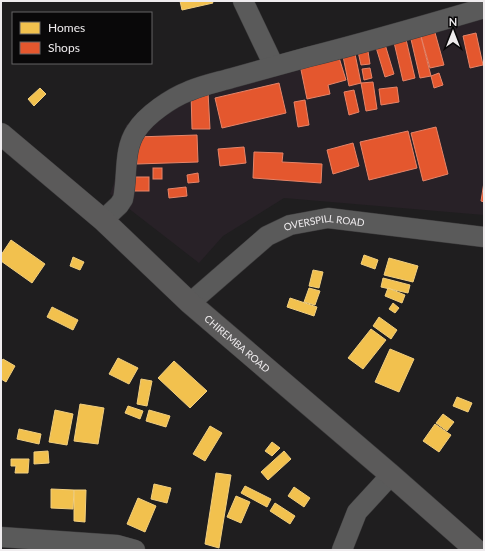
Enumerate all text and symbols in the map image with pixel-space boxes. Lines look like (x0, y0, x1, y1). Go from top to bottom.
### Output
legend (12, 12, 152, 64)
north arrow (433, 12, 473, 52)
text: N (449, 15, 457, 28)
text: Homes (48, 20, 85, 35)
text: Shops (48, 40, 80, 55)
street label: OVERSPILL ROAD (282, 212, 366, 233)
street label: CHIREMBA ROAD (202, 312, 273, 375)

